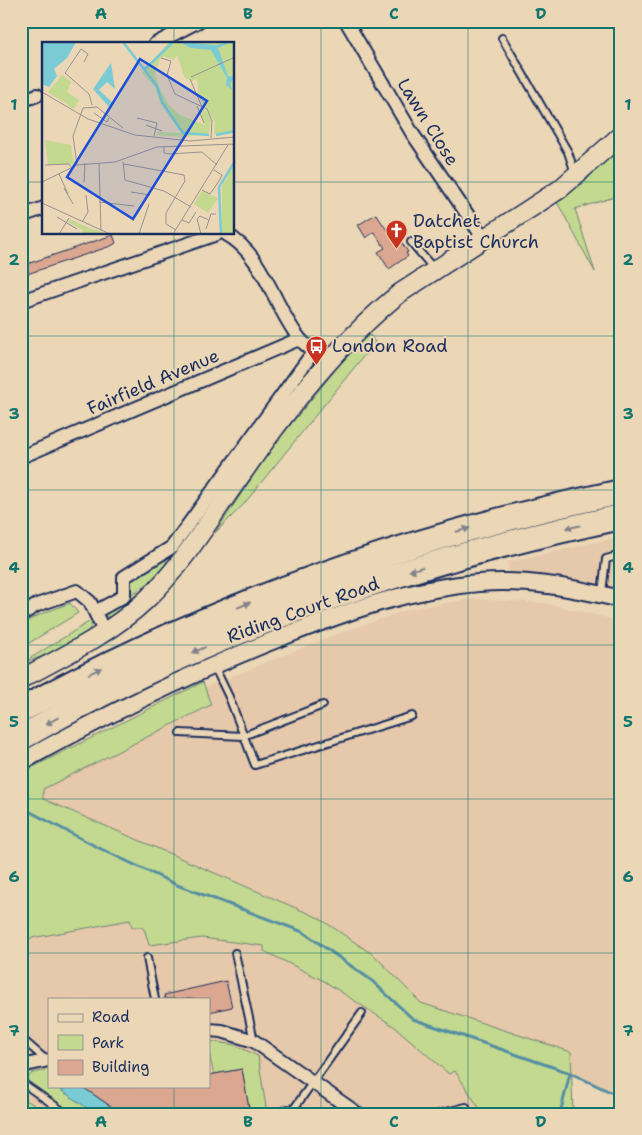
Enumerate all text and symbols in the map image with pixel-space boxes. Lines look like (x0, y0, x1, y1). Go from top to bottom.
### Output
text: A (95, 3, 107, 24)
text: B (243, 3, 253, 24)
text: C (389, 3, 399, 24)
text: D (535, 3, 547, 24)
inset map (42, 42, 235, 235)
street label: Lawn Close (392, 74, 464, 170)
text: 1 (10, 94, 18, 115)
text: 1 (624, 94, 632, 115)
place label: Datchet Baptist Church (413, 209, 539, 254)
church icon: Datchet Baptist Church (385, 219, 409, 250)
text: 2 (8, 249, 20, 270)
text: 2 (622, 249, 634, 270)
bus stop icon: London Road (304, 334, 328, 365)
place label: London Road (332, 334, 448, 358)
street label: Fairfield Avenue (83, 343, 223, 421)
text: 3 (8, 403, 20, 424)
text: 3 (622, 403, 634, 424)
one-way arrow (566, 523, 581, 531)
one-way arrow (456, 525, 471, 533)
text: 4 (8, 557, 20, 578)
text: 4 (622, 557, 634, 578)
one-way arrow (409, 566, 424, 574)
street label: Riding Court Road (224, 571, 382, 649)
one-way arrow (236, 600, 251, 608)
one-way arrow (192, 647, 206, 655)
one-way arrow (88, 667, 103, 676)
text: 5 (9, 711, 19, 732)
text: 5 (623, 711, 633, 732)
one-way arrow (45, 717, 60, 725)
text: 6 (8, 866, 20, 887)
text: 6 (622, 866, 634, 887)
legend (48, 998, 210, 1088)
text: Road (92, 1007, 130, 1027)
text: 7 (8, 1020, 20, 1041)
text: 7 (622, 1020, 634, 1041)
text: Park (92, 1033, 124, 1053)
text: Building (92, 1057, 149, 1077)
text: A (95, 1111, 107, 1132)
text: B (243, 1111, 253, 1132)
text: C (389, 1111, 399, 1132)
text: D (535, 1111, 547, 1132)

